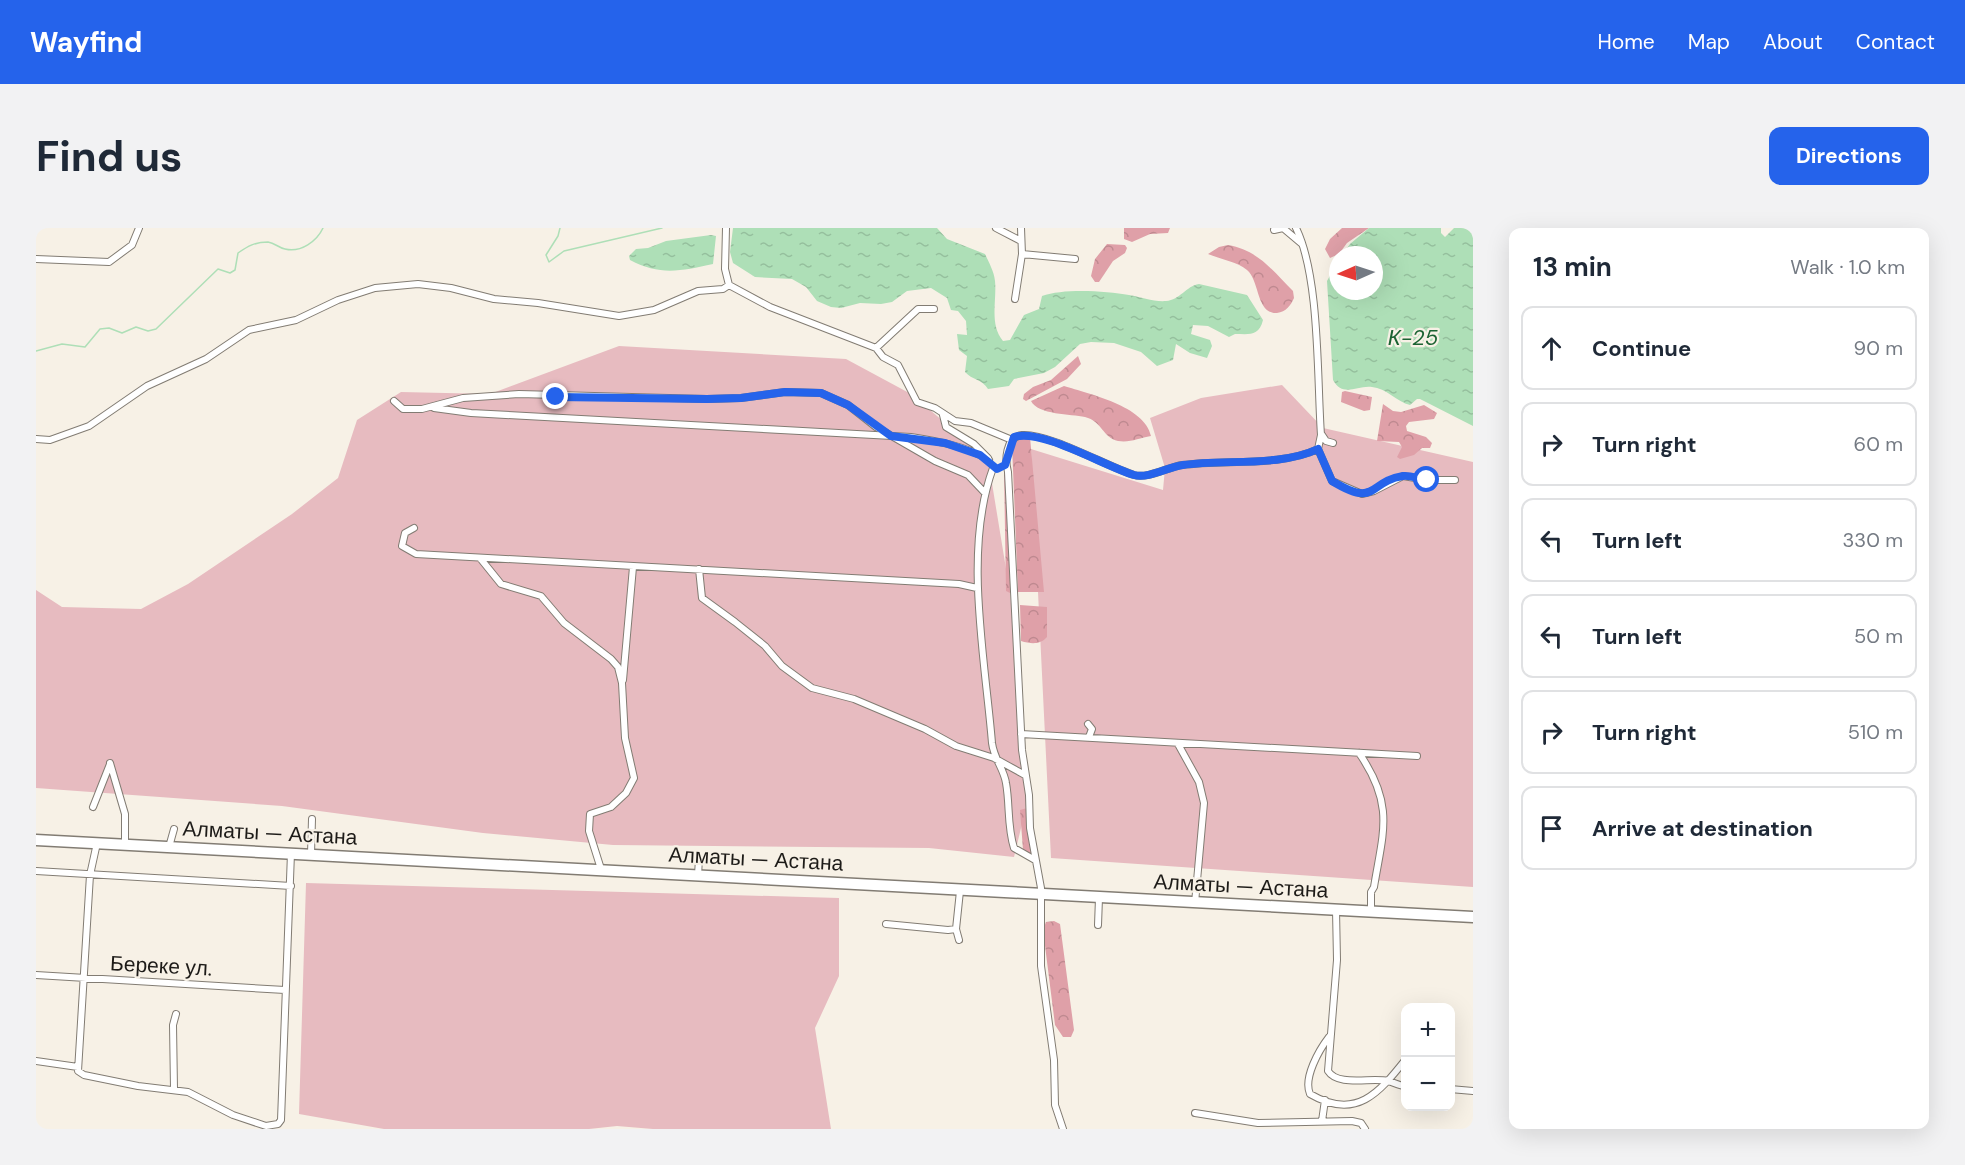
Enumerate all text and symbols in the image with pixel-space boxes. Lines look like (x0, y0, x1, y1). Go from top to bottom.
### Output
text: Wayfind (30, 24, 142, 61)
text: Home (1597, 28, 1655, 56)
text: Map (1688, 28, 1730, 56)
text: About (1763, 28, 1823, 56)
text: Contact (1856, 28, 1935, 56)
button: Directions (1769, 127, 1929, 185)
text: Find us (36, 129, 182, 184)
north arrow (1329, 246, 1383, 300)
text: 13 min (1533, 250, 1612, 284)
text: Walk · 1.0 km (1790, 254, 1905, 280)
water label: К-25 (1388, 323, 1438, 352)
icon: ahead (1535, 332, 1568, 365)
text: Continue (1592, 334, 1691, 363)
text: 90 m (1854, 335, 1903, 361)
route end (542, 383, 568, 409)
icon: right (1535, 428, 1568, 461)
text: Turn right (1592, 430, 1697, 459)
text: 60 m (1854, 431, 1903, 457)
route start (1413, 466, 1439, 492)
icon: left (1535, 524, 1568, 557)
text: Turn left (1592, 526, 1682, 555)
text: 330 m (1843, 527, 1903, 553)
icon: left (1535, 620, 1568, 653)
text: Turn left (1592, 622, 1682, 651)
text: 50 m (1854, 623, 1903, 649)
icon: right (1535, 716, 1568, 749)
text: Turn right (1592, 718, 1697, 747)
text: 510 m (1848, 719, 1903, 745)
icon: arrive (1535, 812, 1568, 845)
street label: Алматы — Астана (182, 814, 358, 852)
text: Arrive at destination (1592, 814, 1813, 843)
street label: Алматы — Астана (668, 840, 844, 878)
street label: Алматы — Астана (1153, 867, 1329, 905)
street label: Береке ул. (109, 949, 213, 983)
map controls (1401, 1003, 1455, 1111)
button: + (1401, 1003, 1455, 1057)
button: − (1401, 1057, 1455, 1111)

